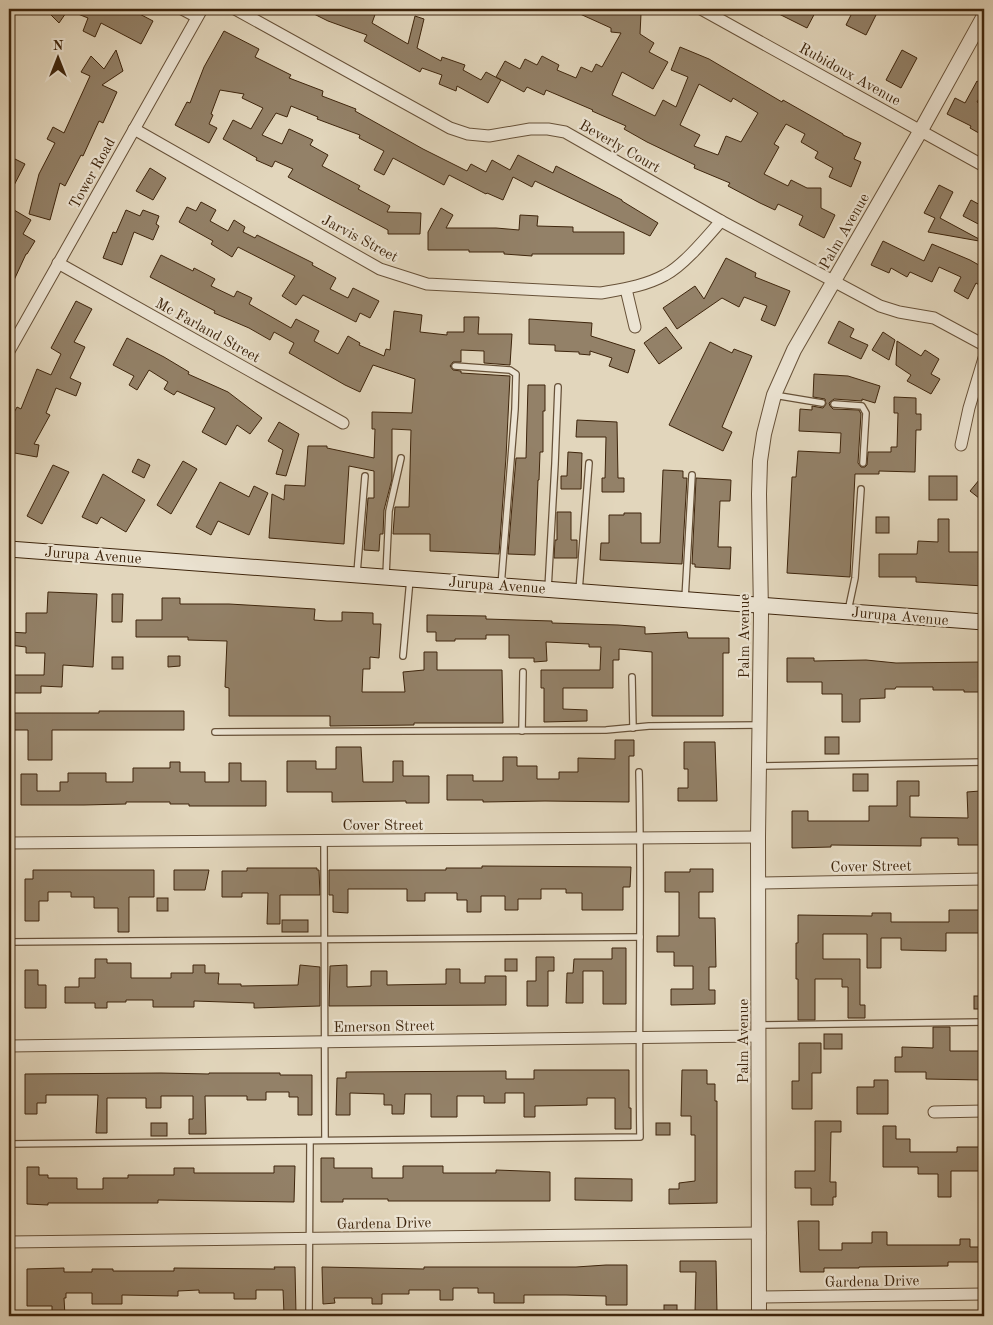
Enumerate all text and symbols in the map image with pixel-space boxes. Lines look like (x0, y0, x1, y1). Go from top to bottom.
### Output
north arrow (32, 32, 82, 82)
text: N (53, 39, 64, 53)
street label: Rubidoux Avenue (796, 41, 903, 109)
street label: Beverly Court (576, 118, 662, 176)
street label: Tower Road (68, 136, 119, 212)
street label: Palm Avenue (818, 191, 873, 272)
street label: Jarvis Street (319, 213, 400, 266)
street label: Mc Farland Street (152, 296, 262, 366)
street label: Jurupa Avenue (44, 546, 142, 567)
street label: Jurupa Avenue (448, 576, 546, 597)
street label: Palm Avenue (738, 594, 753, 678)
street label: Jurupa Avenue (851, 606, 949, 629)
street label: Cover Street (342, 819, 424, 834)
street label: Cover Street (830, 859, 912, 876)
street label: Palm Avenue (737, 999, 752, 1083)
street label: Emerson Street (333, 1019, 435, 1036)
street label: Gardena Drive (336, 1216, 432, 1233)
street label: Gardena Drive (824, 1274, 920, 1291)

